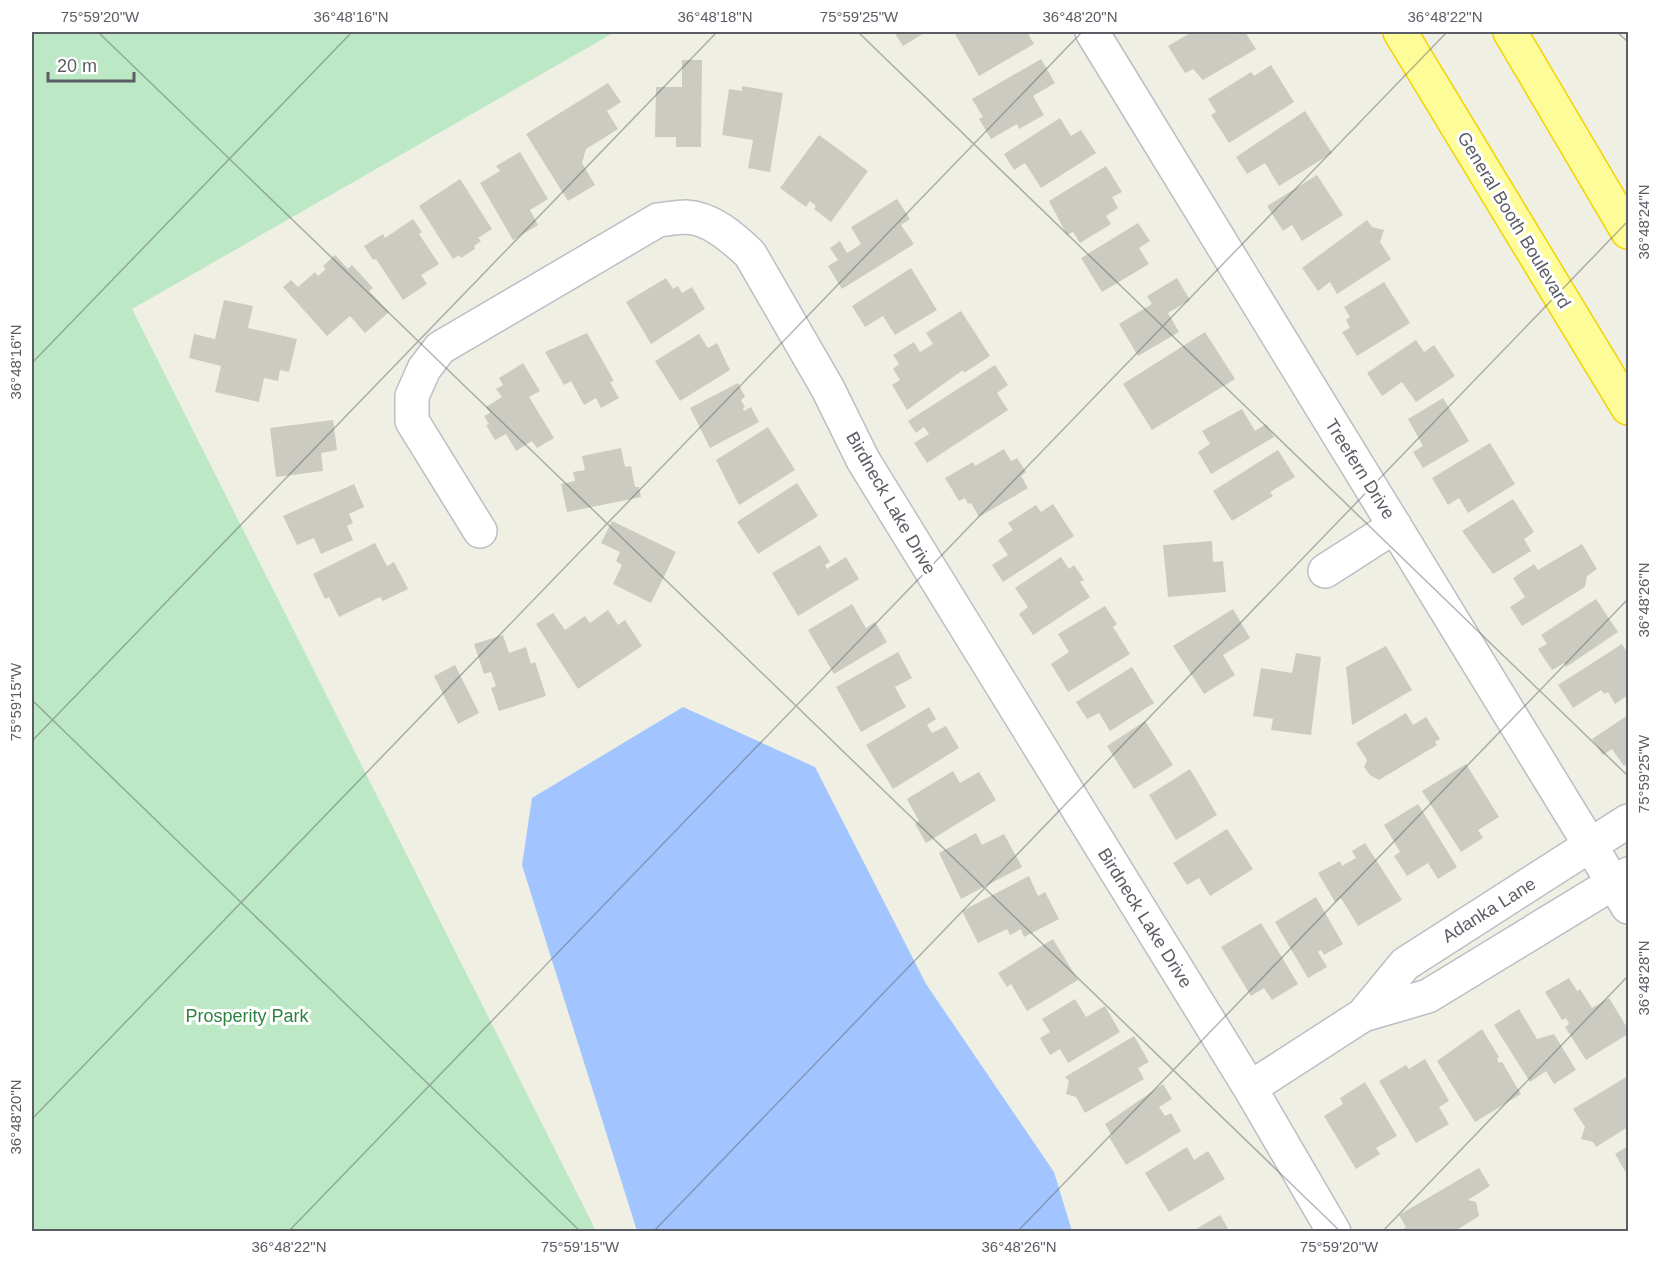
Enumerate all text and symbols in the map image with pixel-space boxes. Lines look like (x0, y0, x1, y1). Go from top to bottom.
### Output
text: 75°59'20"W (61, 8, 140, 25)
text: 36°48'16"N (313, 8, 389, 25)
text: 36°48'18"N (677, 8, 753, 25)
text: 75°59'25"W (820, 8, 899, 25)
text: 36°48'20"N (1042, 8, 1118, 25)
text: 36°48'22"N (1407, 8, 1483, 25)
scale bar (48, 45, 134, 83)
text: 20 m (57, 56, 97, 76)
street label: General Booth Boulevard (1453, 128, 1575, 312)
text: 36°48'24"N (1635, 184, 1652, 260)
text: 36°48'16"N (7, 324, 24, 400)
street label: Treefern Drive (1321, 415, 1399, 523)
street label: Birdneck Lake Drive (842, 428, 940, 578)
text: 36°48'26"N (1635, 562, 1652, 638)
text: 75°59'15"W (7, 662, 24, 741)
text: 75°59'25"W (1635, 734, 1652, 813)
street label: Birdneck Lake Drive (1094, 844, 1196, 992)
street label: Adanka Lane (1439, 873, 1539, 947)
text: 36°48'28"N (1635, 940, 1652, 1016)
park label: Prosperity Park (185, 1006, 310, 1026)
text: 36°48'20"N (7, 1079, 24, 1155)
text: 36°48'22"N (251, 1238, 327, 1255)
text: 75°59'15"W (541, 1238, 620, 1255)
text: 36°48'26"N (981, 1238, 1057, 1255)
text: 75°59'20"W (1300, 1238, 1379, 1255)

